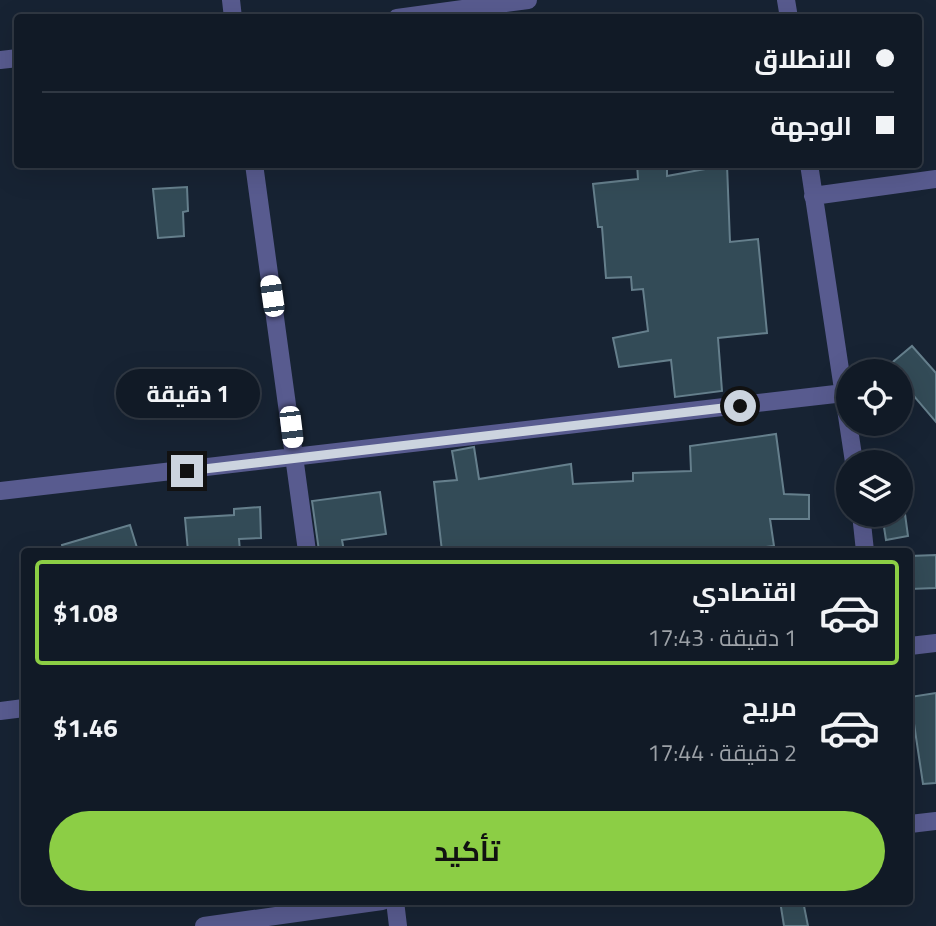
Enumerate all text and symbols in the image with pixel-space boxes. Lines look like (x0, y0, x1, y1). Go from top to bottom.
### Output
text: الانطلاق (754, 39, 852, 78)
text: الوجهة (771, 106, 852, 145)
car (259, 274, 286, 318)
map controls (836, 359, 913, 527)
button: locate (836, 359, 913, 436)
callout: 1 دقيقة (115, 370, 259, 419)
text: 1 دقيقة (147, 376, 229, 411)
route start (724, 390, 756, 422)
car (279, 405, 304, 449)
button: layers (836, 450, 913, 527)
route end (171, 455, 203, 487)
text: اقتصادي (692, 572, 797, 611)
icon: car (818, 581, 881, 644)
text: $1.08 (53, 593, 118, 632)
text: 1 دقيقة · 17:43 (648, 620, 797, 655)
text: مريح (742, 687, 797, 726)
icon: car (818, 696, 881, 759)
text: $1.46 (53, 708, 118, 747)
text: 2 دقيقة · 17:44 (648, 735, 797, 770)
button: تأكيد (49, 811, 885, 891)

